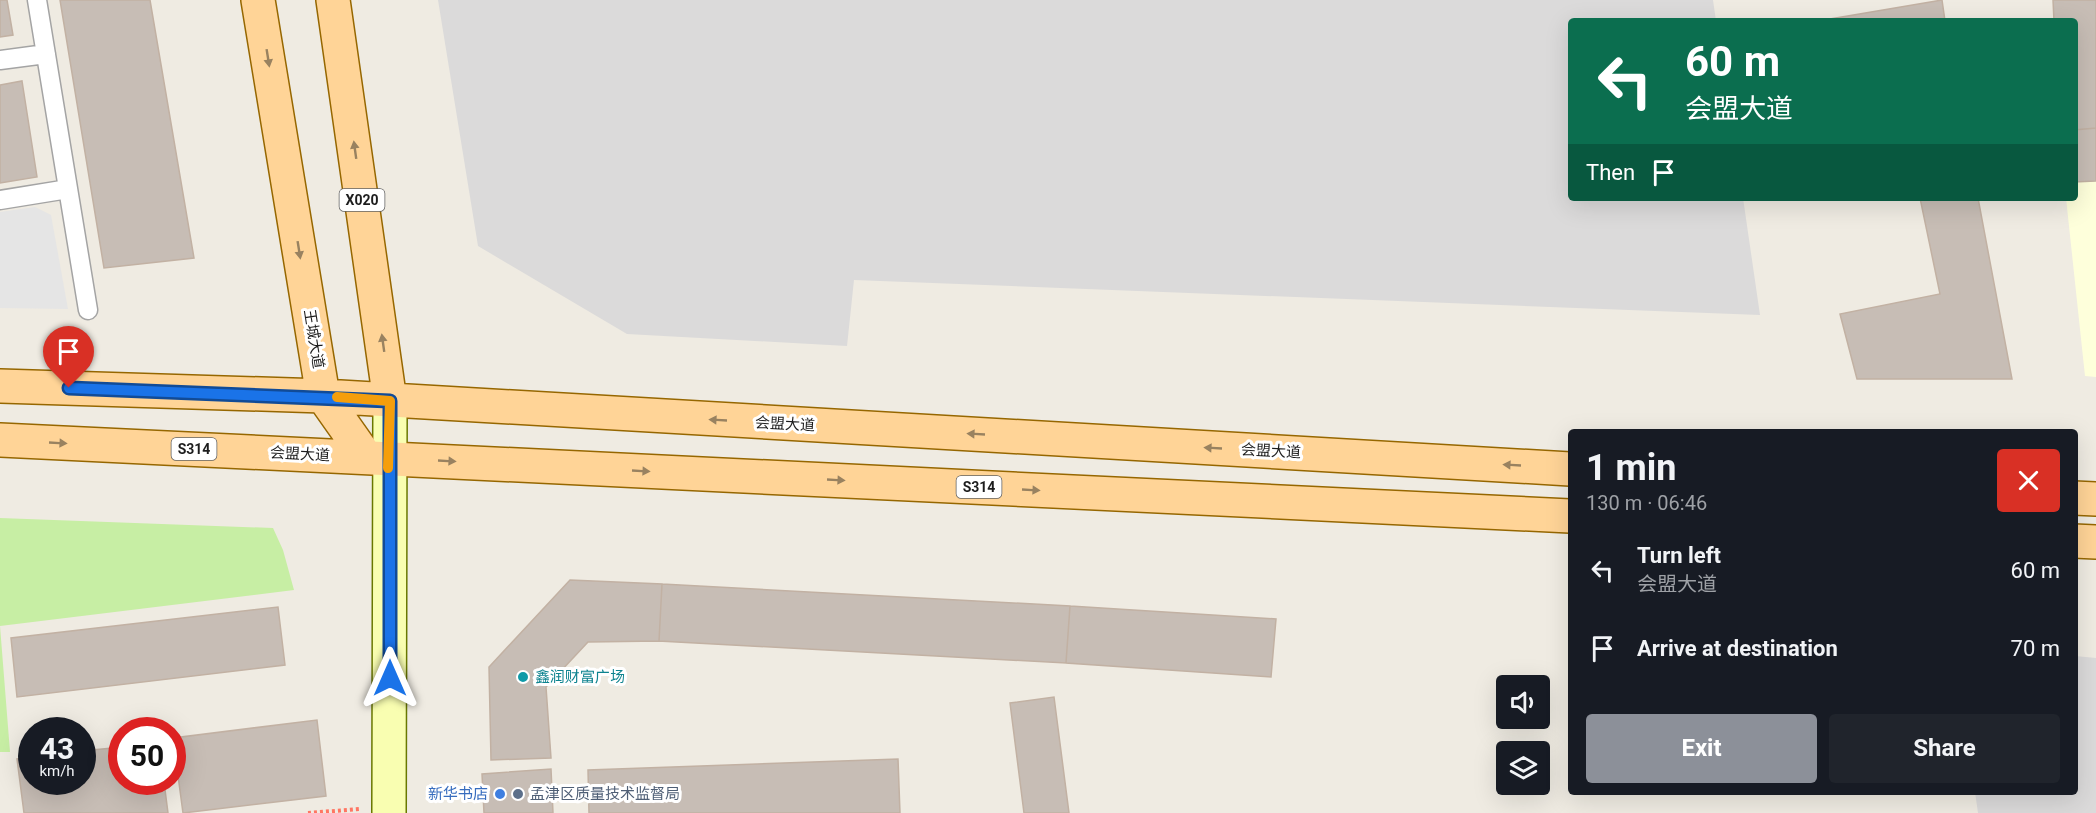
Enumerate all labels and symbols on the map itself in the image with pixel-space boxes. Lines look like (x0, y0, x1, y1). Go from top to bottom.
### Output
one-way arrow (263, 48, 272, 67)
one-way arrow (350, 140, 359, 159)
road number: X020 (340, 189, 385, 211)
one-way arrow (295, 241, 304, 260)
street label: 王城大道 (300, 308, 328, 370)
pin (43, 326, 94, 388)
one-way arrow (378, 333, 387, 352)
street label: 会盟大道 (755, 413, 815, 435)
one-way arrow (709, 415, 728, 424)
one-way arrow (966, 430, 985, 439)
one-way arrow (49, 438, 68, 447)
road number: S314 (172, 438, 216, 460)
street label: 会盟大道 (1241, 440, 1301, 462)
street label: 会盟大道 (270, 443, 330, 465)
one-way arrow (1203, 444, 1222, 453)
one-way arrow (437, 457, 456, 466)
one-way arrow (1503, 461, 1522, 470)
one-way arrow (632, 466, 651, 475)
one-way arrow (827, 476, 846, 485)
road number: S314 (956, 476, 1002, 498)
one-way arrow (1021, 485, 1040, 495)
position arrow (358, 646, 422, 710)
place label: 鑫润财富广场 (535, 668, 625, 686)
marker: 鑫润财富广场 (516, 670, 530, 684)
speed limit sign: 50 (108, 717, 186, 795)
place label: 新华书店 (428, 785, 488, 803)
place label: 孟津区质量技术监督局 (530, 785, 680, 803)
marker: 新华书店 (493, 787, 507, 801)
marker: 孟津区质量技术监督局 (511, 787, 525, 801)

